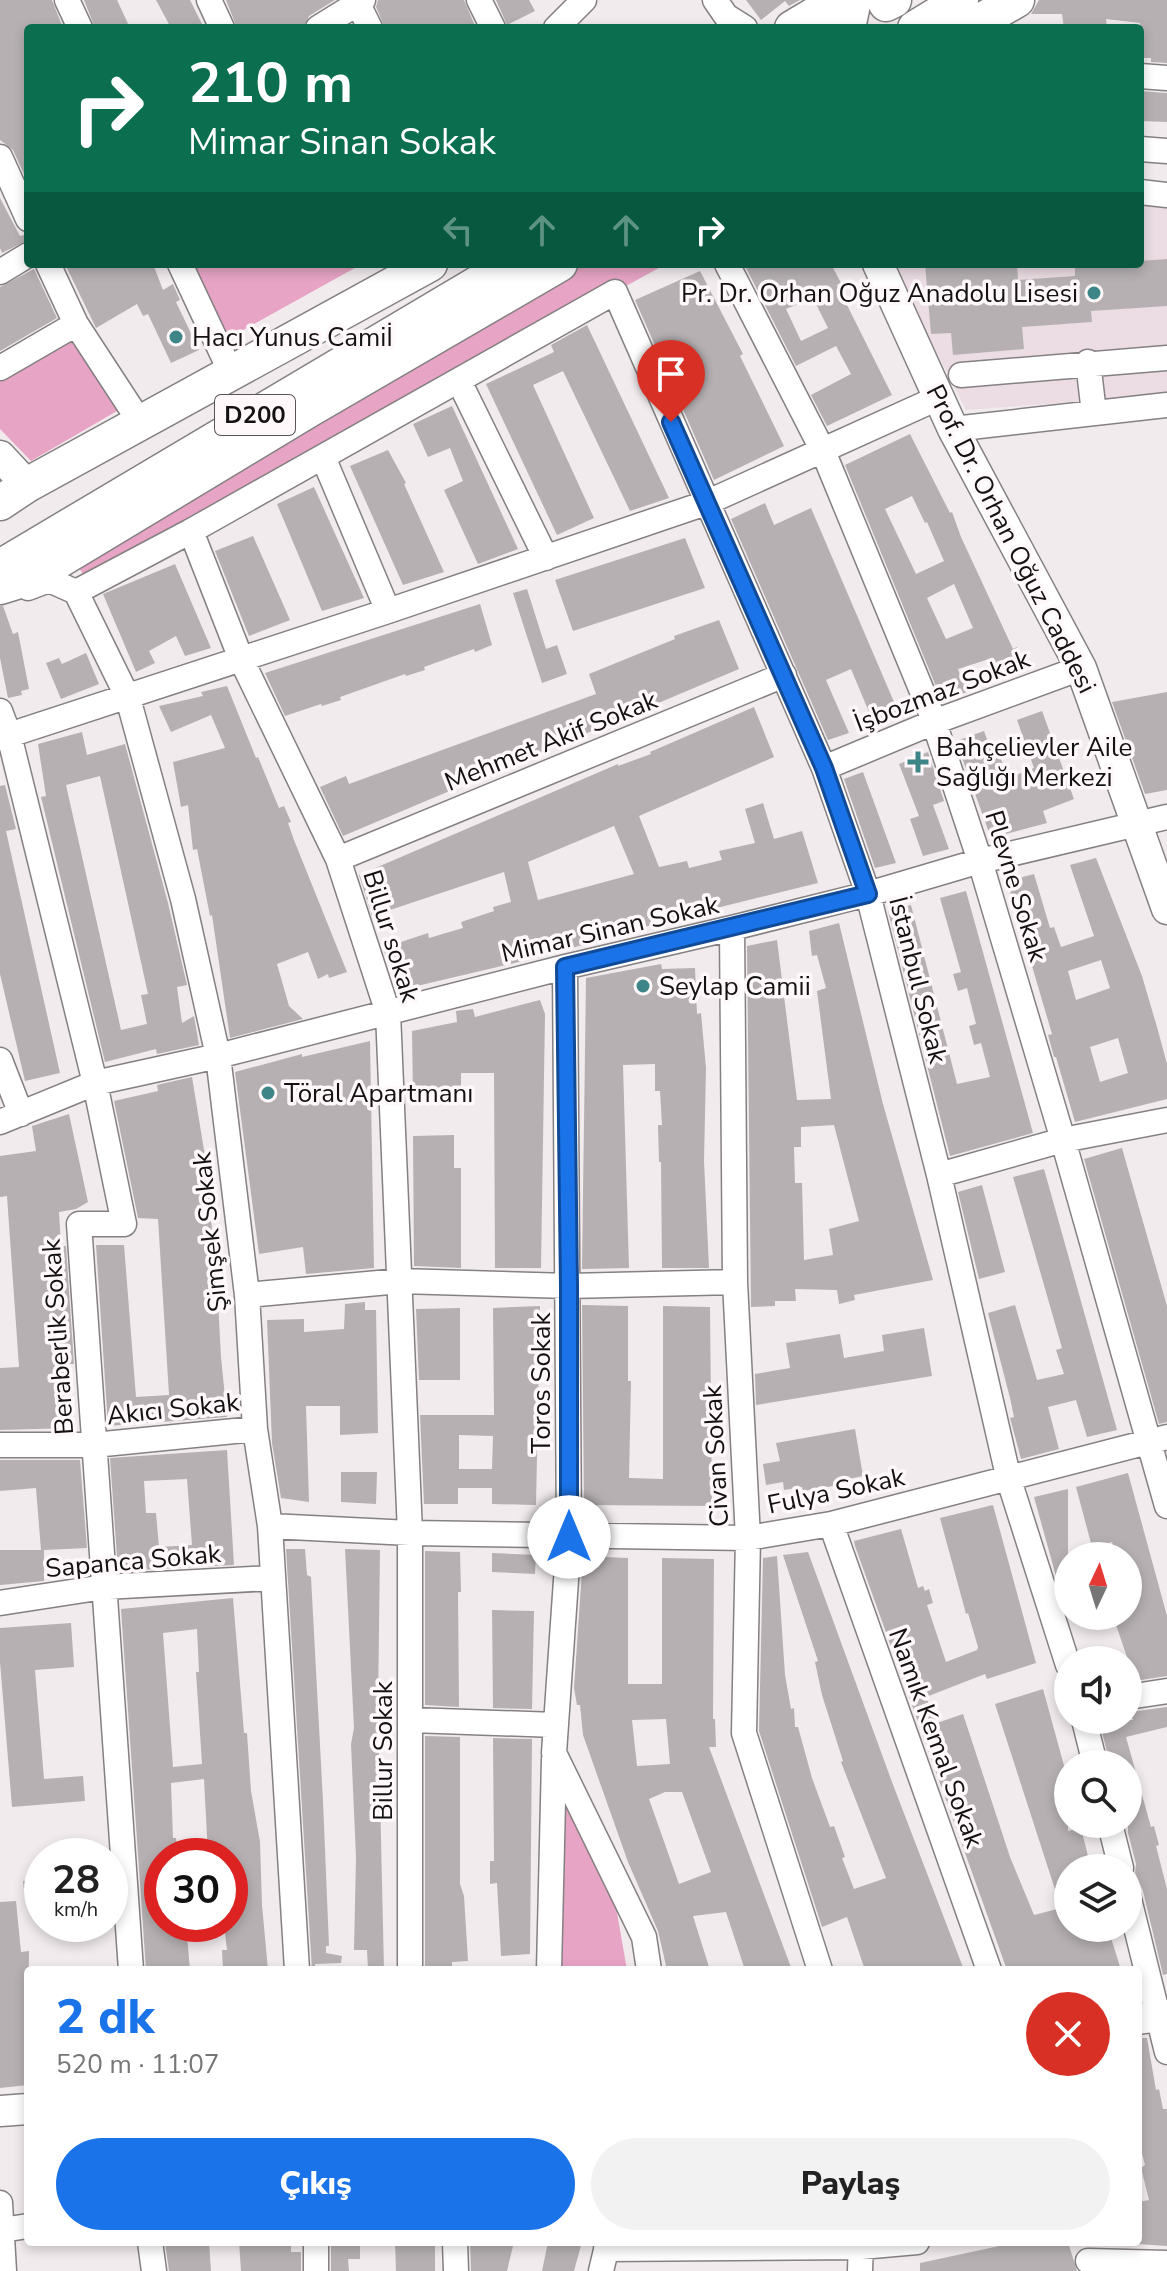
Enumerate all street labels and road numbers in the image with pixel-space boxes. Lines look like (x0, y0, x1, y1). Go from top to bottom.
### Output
street label: Prof. Dr. Orhan Oğuz Caddesi (918, 379, 1104, 699)
road number: D200 (215, 395, 295, 435)
street label: İşbozmaz Sokak (849, 641, 1036, 741)
street label: Mehmet Akif Sokak (440, 682, 663, 800)
street label: Plevne Sokak (976, 806, 1056, 967)
street label: Billur sokak (354, 866, 428, 1007)
street label: Mimar Sinan Sokak (498, 887, 723, 971)
street label: İstanbul Sokak (880, 893, 956, 1068)
street label: Şimşek Sokak (184, 1149, 236, 1314)
street label: Beraberlik Sokak (34, 1237, 82, 1436)
street label: Toros Sokak (524, 1312, 559, 1454)
street label: Civan Sokak (695, 1383, 737, 1528)
street label: Akıcı Sokak (105, 1385, 242, 1433)
street label: Fulya Sokak (764, 1459, 909, 1523)
street label: Sapanca Sokak (44, 1536, 223, 1586)
street label: Namık Kemal Sokak (880, 1623, 992, 1854)
street label: Billur Sokak (366, 1680, 401, 1821)

